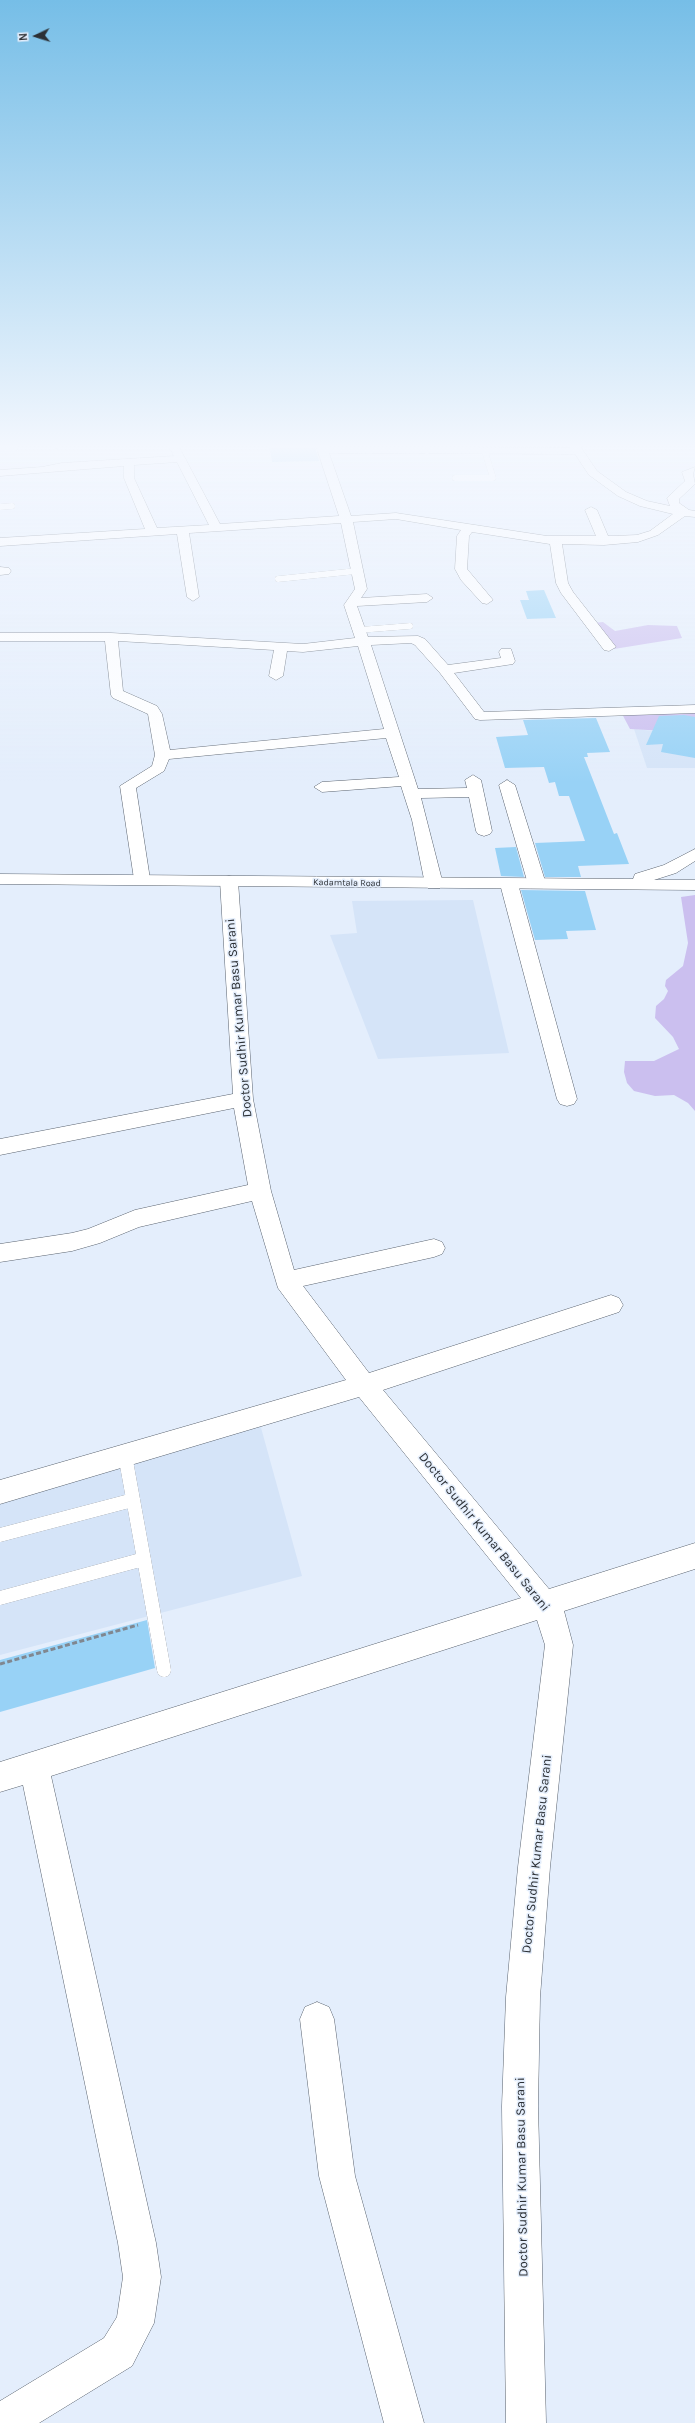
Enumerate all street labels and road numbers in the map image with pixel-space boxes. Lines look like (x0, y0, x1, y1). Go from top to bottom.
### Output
street label: Kadamtala Road (313, 877, 381, 889)
street label: Doctor Sudhir Kumar Basu Sarani (223, 918, 255, 1118)
street label: Doctor Sudhir Kumar Basu Sarani (415, 1450, 553, 1614)
street label: Doctor Sudhir Kumar Basu Sarani (519, 1754, 555, 1954)
street label: Doctor Sudhir Kumar Basu Sarani (512, 2077, 532, 2277)

